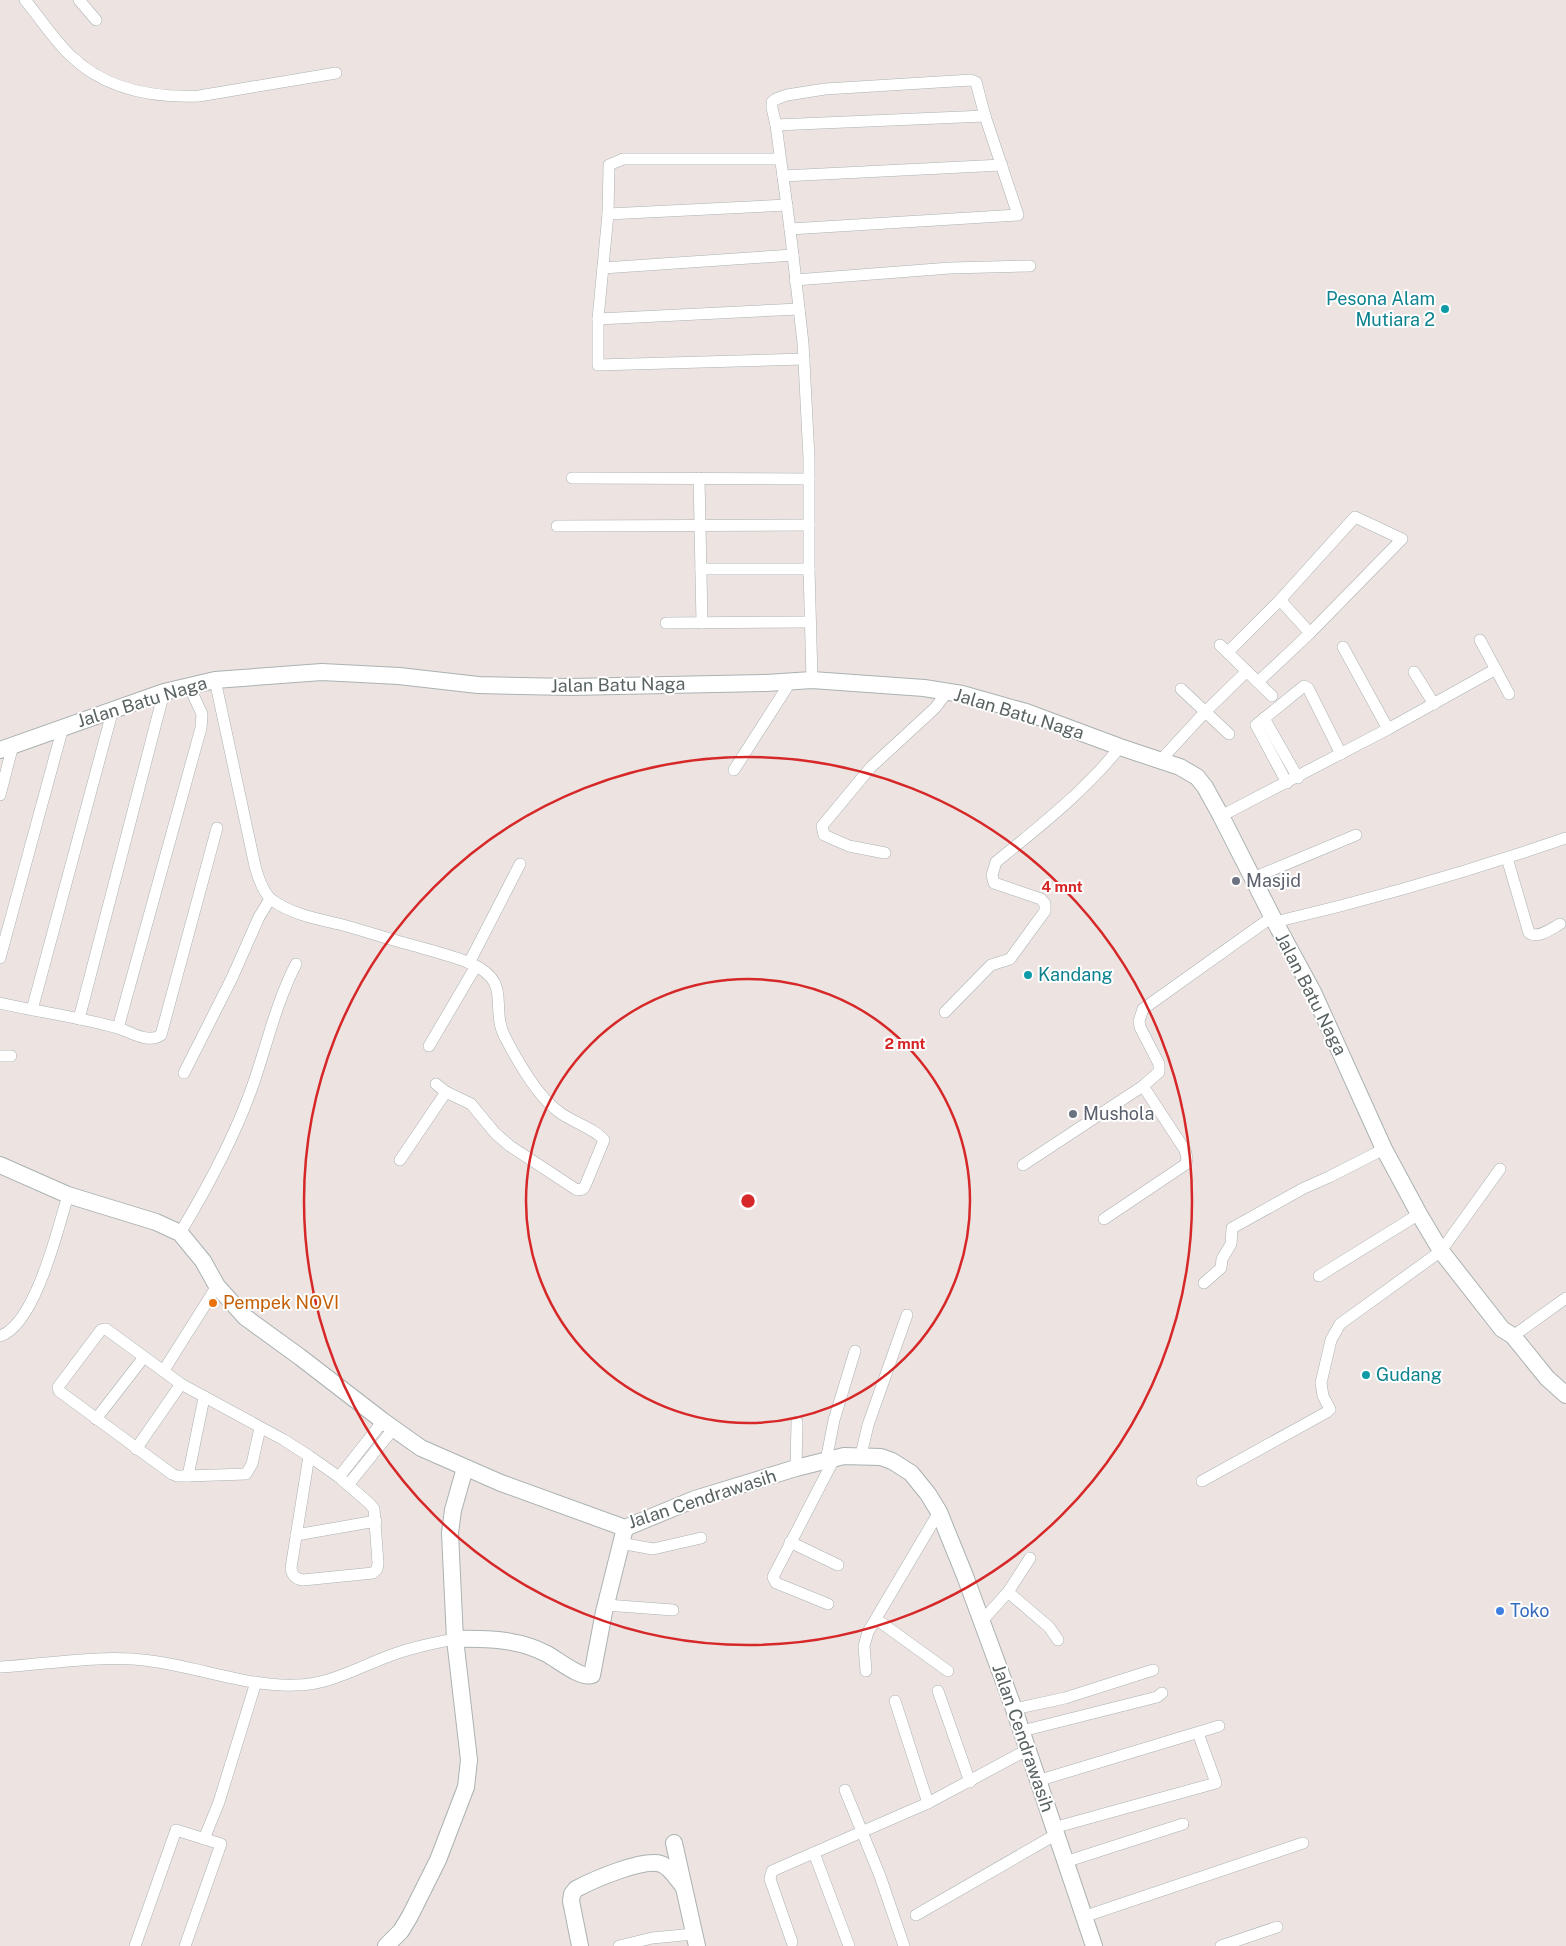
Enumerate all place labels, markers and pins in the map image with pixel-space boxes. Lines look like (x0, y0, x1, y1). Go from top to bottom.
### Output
place label: Pesona Alam Mutiara 2 (1326, 288, 1435, 330)
marker: Pesona Alam Mutiara 2 (1439, 303, 1451, 315)
place label: Masjid (1246, 870, 1301, 891)
marker: Masjid (1230, 875, 1242, 887)
place label: Kandang (1038, 964, 1113, 985)
marker: Kandang (1022, 969, 1034, 981)
place label: Mushola (1083, 1103, 1154, 1124)
marker: Mushola (1067, 1108, 1079, 1120)
centre of rings (739, 1192, 757, 1210)
place label: Pempek NOVI (223, 1292, 339, 1313)
marker: Pempek NOVI (207, 1297, 219, 1309)
place label: Gudang (1376, 1364, 1442, 1385)
marker: Gudang (1360, 1369, 1372, 1381)
place label: Toko (1510, 1600, 1549, 1621)
marker: Toko (1494, 1605, 1506, 1617)

